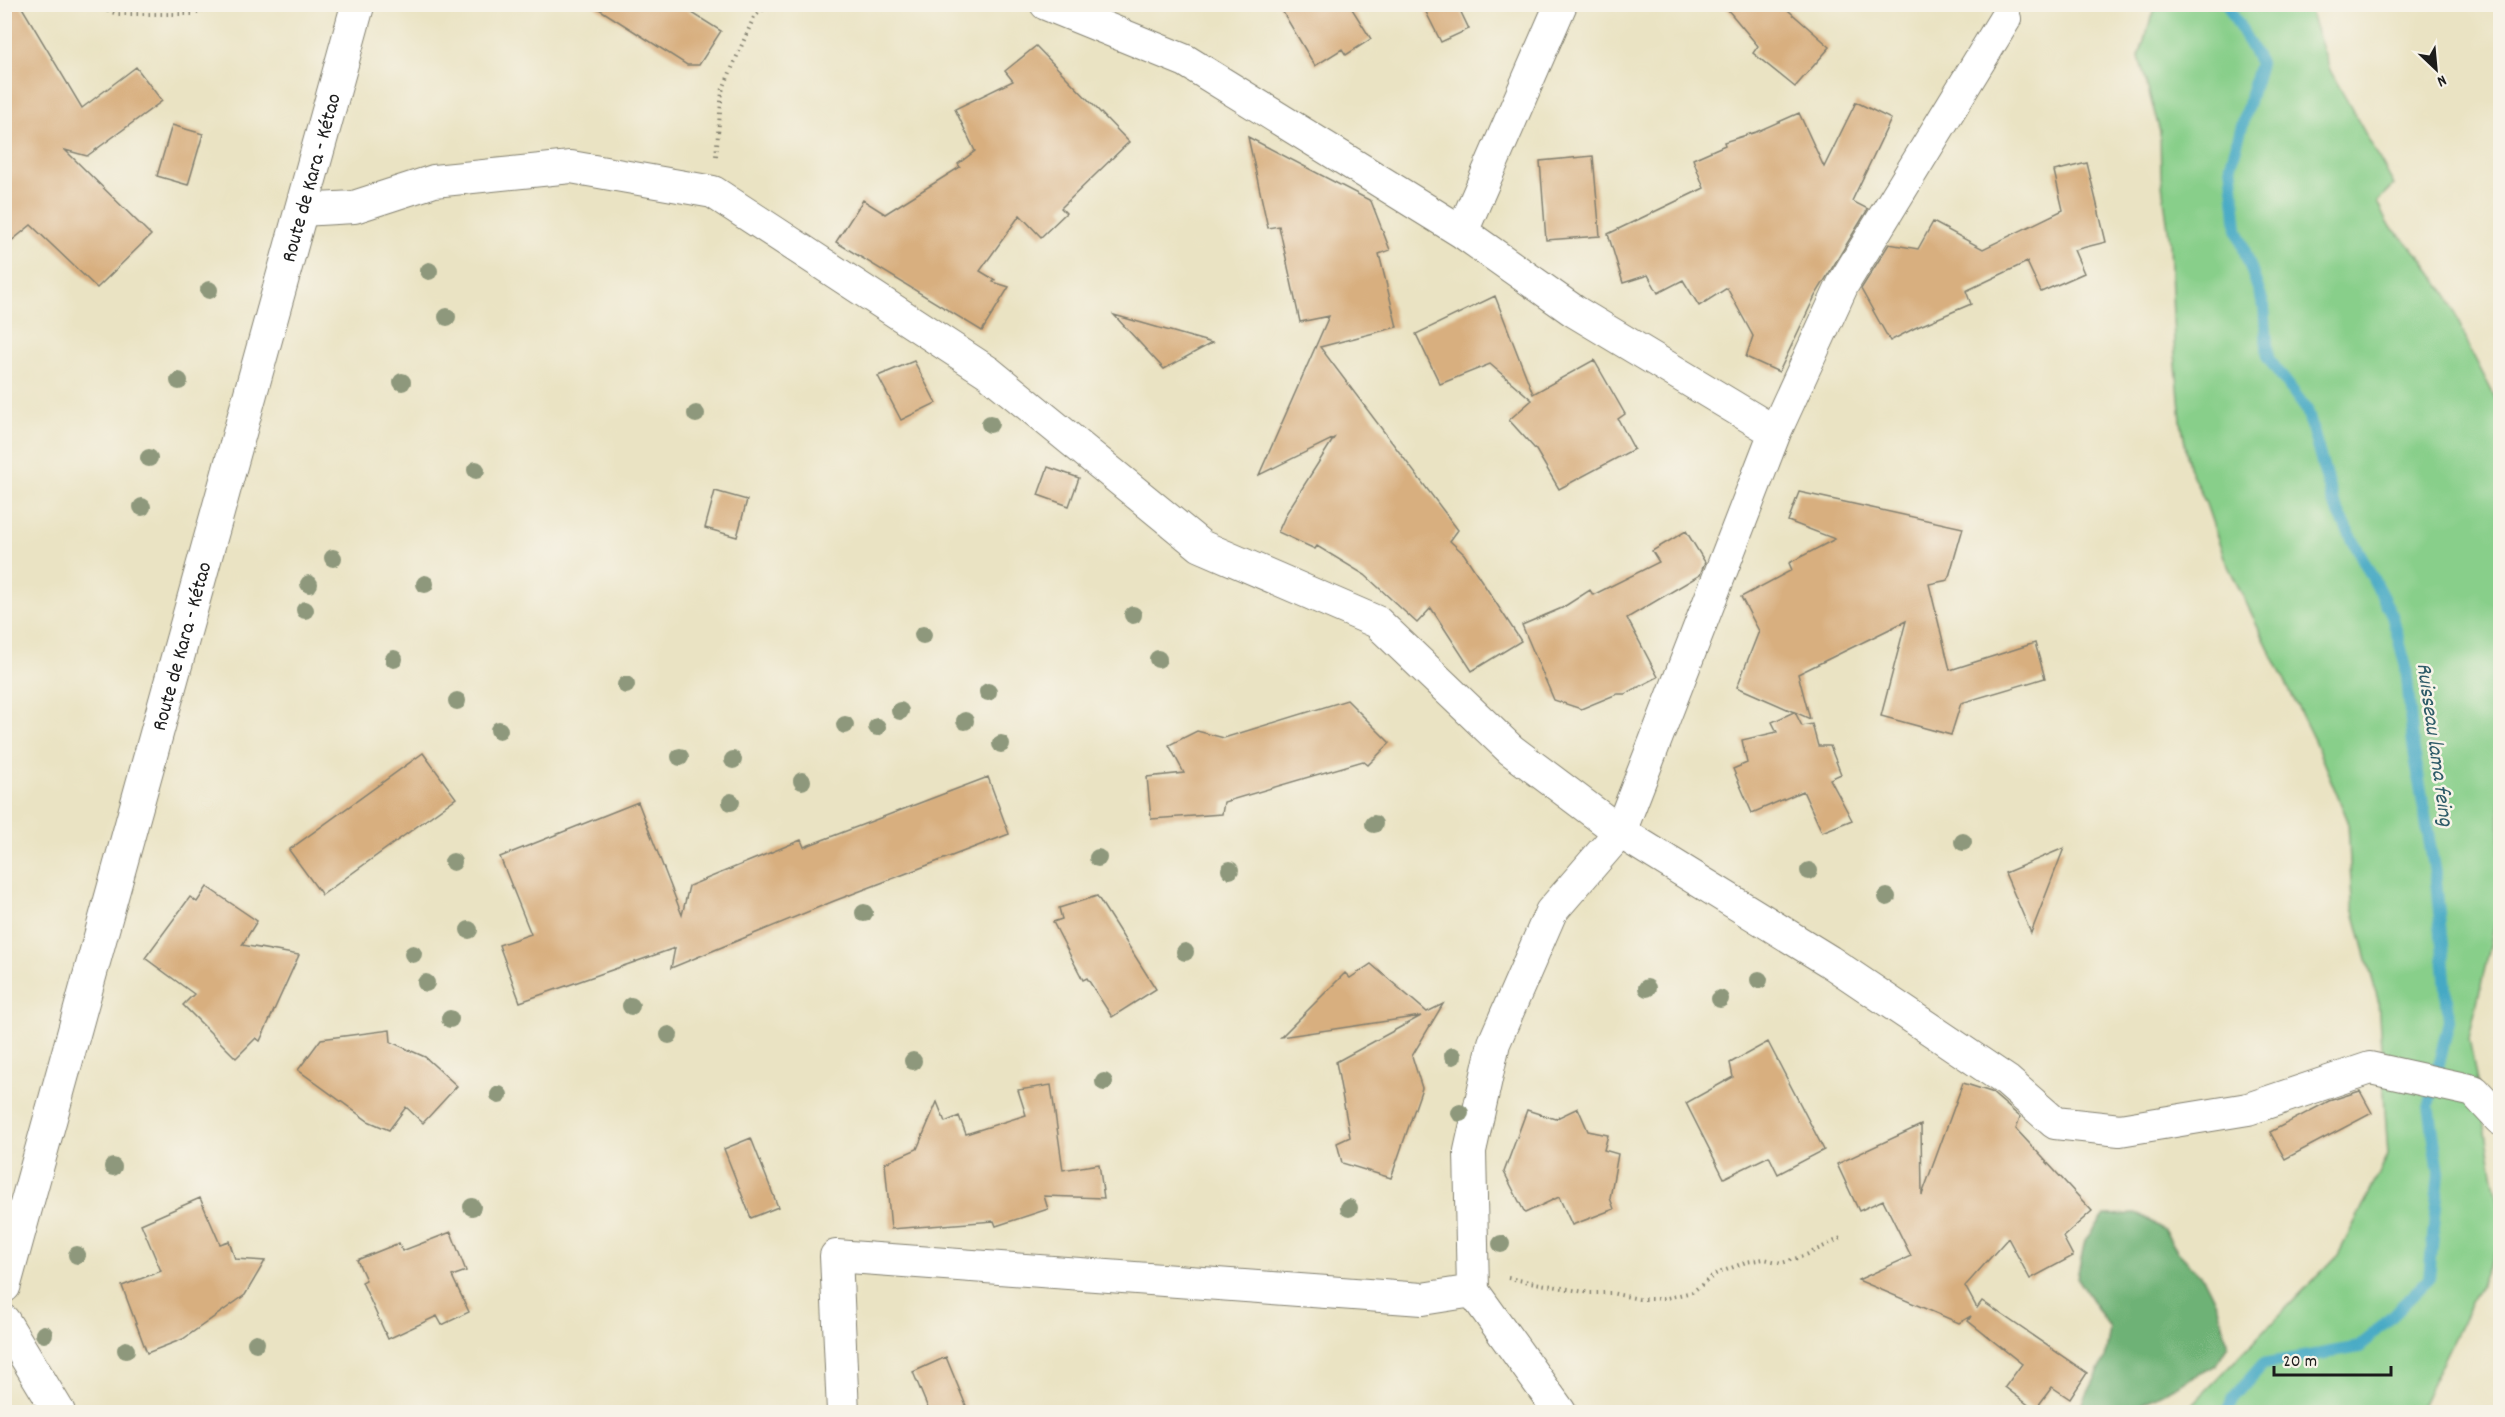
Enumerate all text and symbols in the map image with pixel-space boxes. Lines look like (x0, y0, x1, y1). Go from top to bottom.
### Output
north arrow (2406, 39, 2466, 99)
text: N (2433, 68, 2450, 92)
street label: Route de Kara - Kétao (275, 90, 351, 266)
street label: Route de Kara - Kétao (146, 559, 221, 735)
water label: Ruisseau lama feing (2407, 661, 2461, 829)
scale bar (2274, 1339, 2391, 1377)
text: 20 m (2283, 1350, 2317, 1375)

